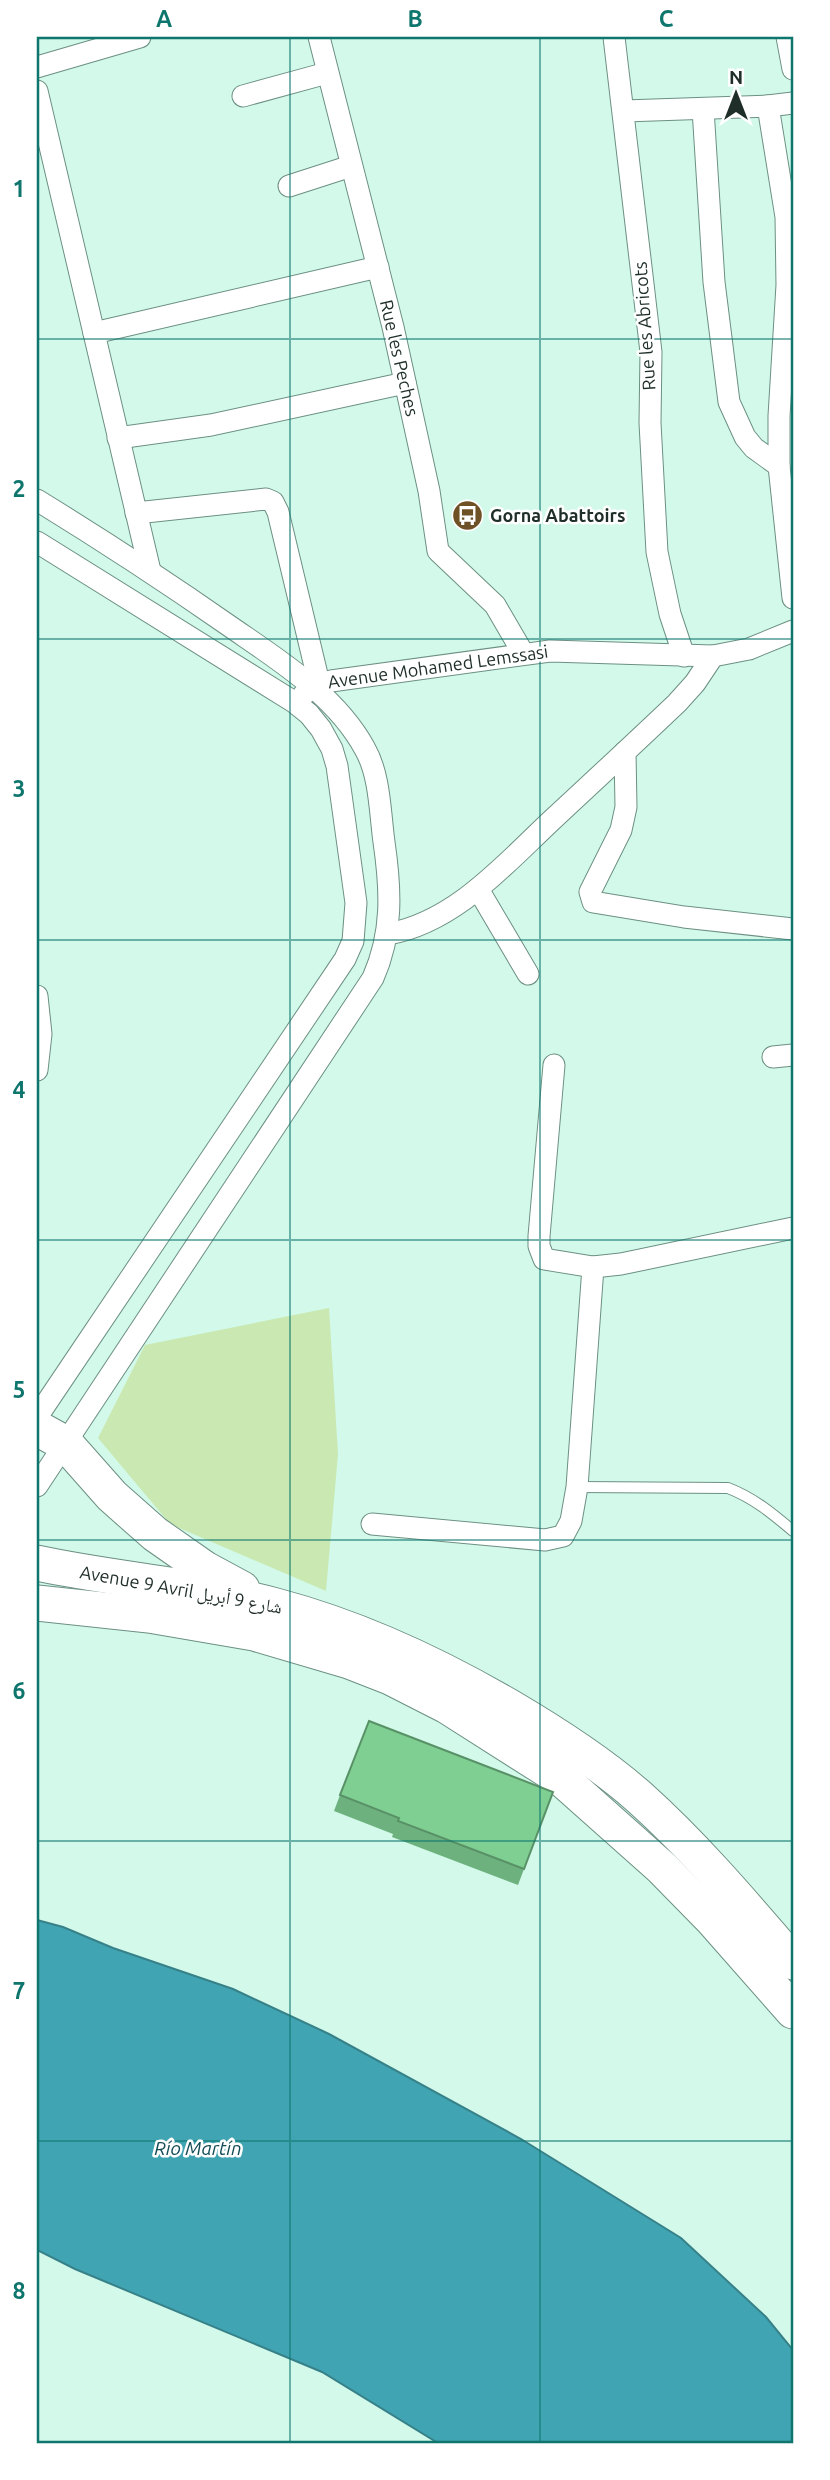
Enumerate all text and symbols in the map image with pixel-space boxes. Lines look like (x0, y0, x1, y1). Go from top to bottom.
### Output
text: A (156, 6, 172, 31)
text: B (407, 6, 423, 31)
text: C (659, 6, 674, 31)
north arrow (700, 60, 770, 130)
text: N (729, 66, 743, 88)
text: 1 (13, 176, 25, 201)
street label: Rue les Abricots (630, 261, 658, 391)
street label: Rue les Peches (377, 298, 423, 418)
text: 2 (13, 476, 25, 501)
bus stop icon: Gorna Abattoirs (450, 499, 484, 533)
place label: Gorna Abattoirs (490, 505, 625, 525)
street label: Avenue Mohamed Lemssasi (326, 641, 549, 691)
text: 3 (13, 776, 25, 801)
text: 4 (13, 1077, 26, 1102)
text: 5 (13, 1377, 25, 1402)
street label: Avenue 9 Avril شارع 9 أبريل (78, 1561, 284, 1619)
text: 6 (13, 1678, 26, 1703)
text: 7 (13, 1978, 25, 2003)
water label: Río Martín (154, 2137, 242, 2159)
text: 8 (13, 2278, 25, 2303)

